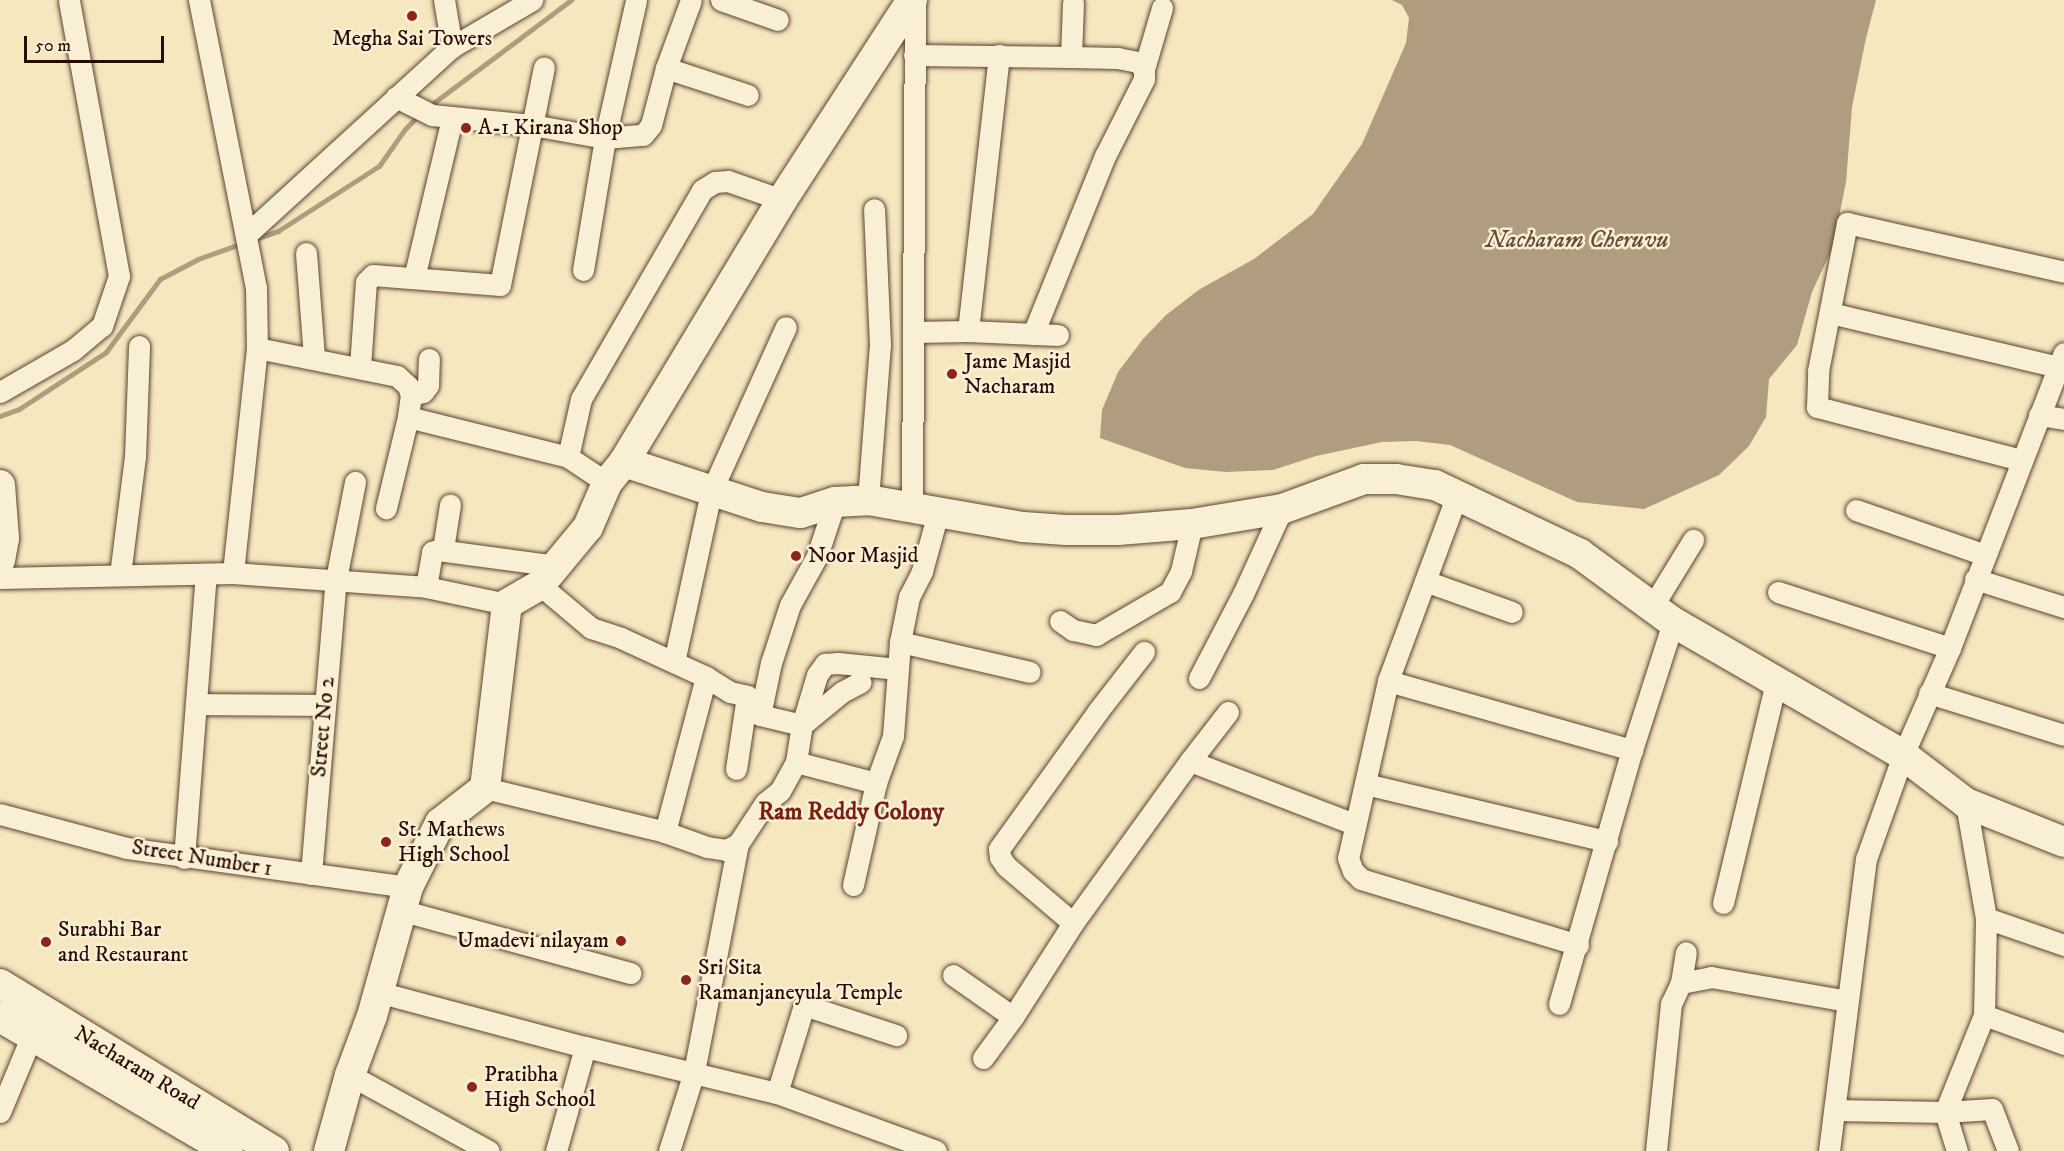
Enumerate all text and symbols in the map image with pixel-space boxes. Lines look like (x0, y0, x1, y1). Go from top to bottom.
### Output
marker: Megha Sai Towers (405, 9, 419, 23)
scale bar (27, 24, 166, 62)
place label: Megha Sai Towers (332, 26, 492, 52)
text: 50 m (35, 35, 71, 57)
place label: A-1 Kirana Shop (478, 115, 623, 141)
marker: A-1 Kirana Shop (459, 121, 473, 135)
water label: Nacharam Cheruvu (1485, 227, 1669, 255)
place label: Jame Masjid Nacharam (964, 348, 1071, 400)
marker: Jame Masjid Nacharam (945, 367, 959, 381)
place label: Noor Masjid (808, 543, 919, 569)
marker: Noor Masjid (789, 549, 803, 563)
street label: Street No 2 (305, 676, 341, 778)
district label: Ram Reddy Colony (758, 799, 944, 827)
place label: St. Mathews High School (398, 816, 510, 867)
street label: Street Number 1 (130, 834, 274, 882)
marker: St. Mathews High School (379, 835, 393, 849)
place label: Surabhi Bar and Restaurant (58, 916, 188, 968)
place label: Umadevi nilayam (457, 928, 609, 954)
marker: Umadevi nilayam (614, 934, 628, 948)
marker: Surabhi Bar and Restaurant (39, 935, 53, 949)
place label: Sri Sita Ramanjaneyula Temple (698, 954, 903, 1005)
marker: Sri Sita Ramanjaneyula Temple (679, 973, 693, 987)
street label: Nacharam Road (70, 1020, 204, 1116)
place label: Pratibha High School (484, 1061, 596, 1112)
marker: Pratibha High School (465, 1080, 479, 1094)

